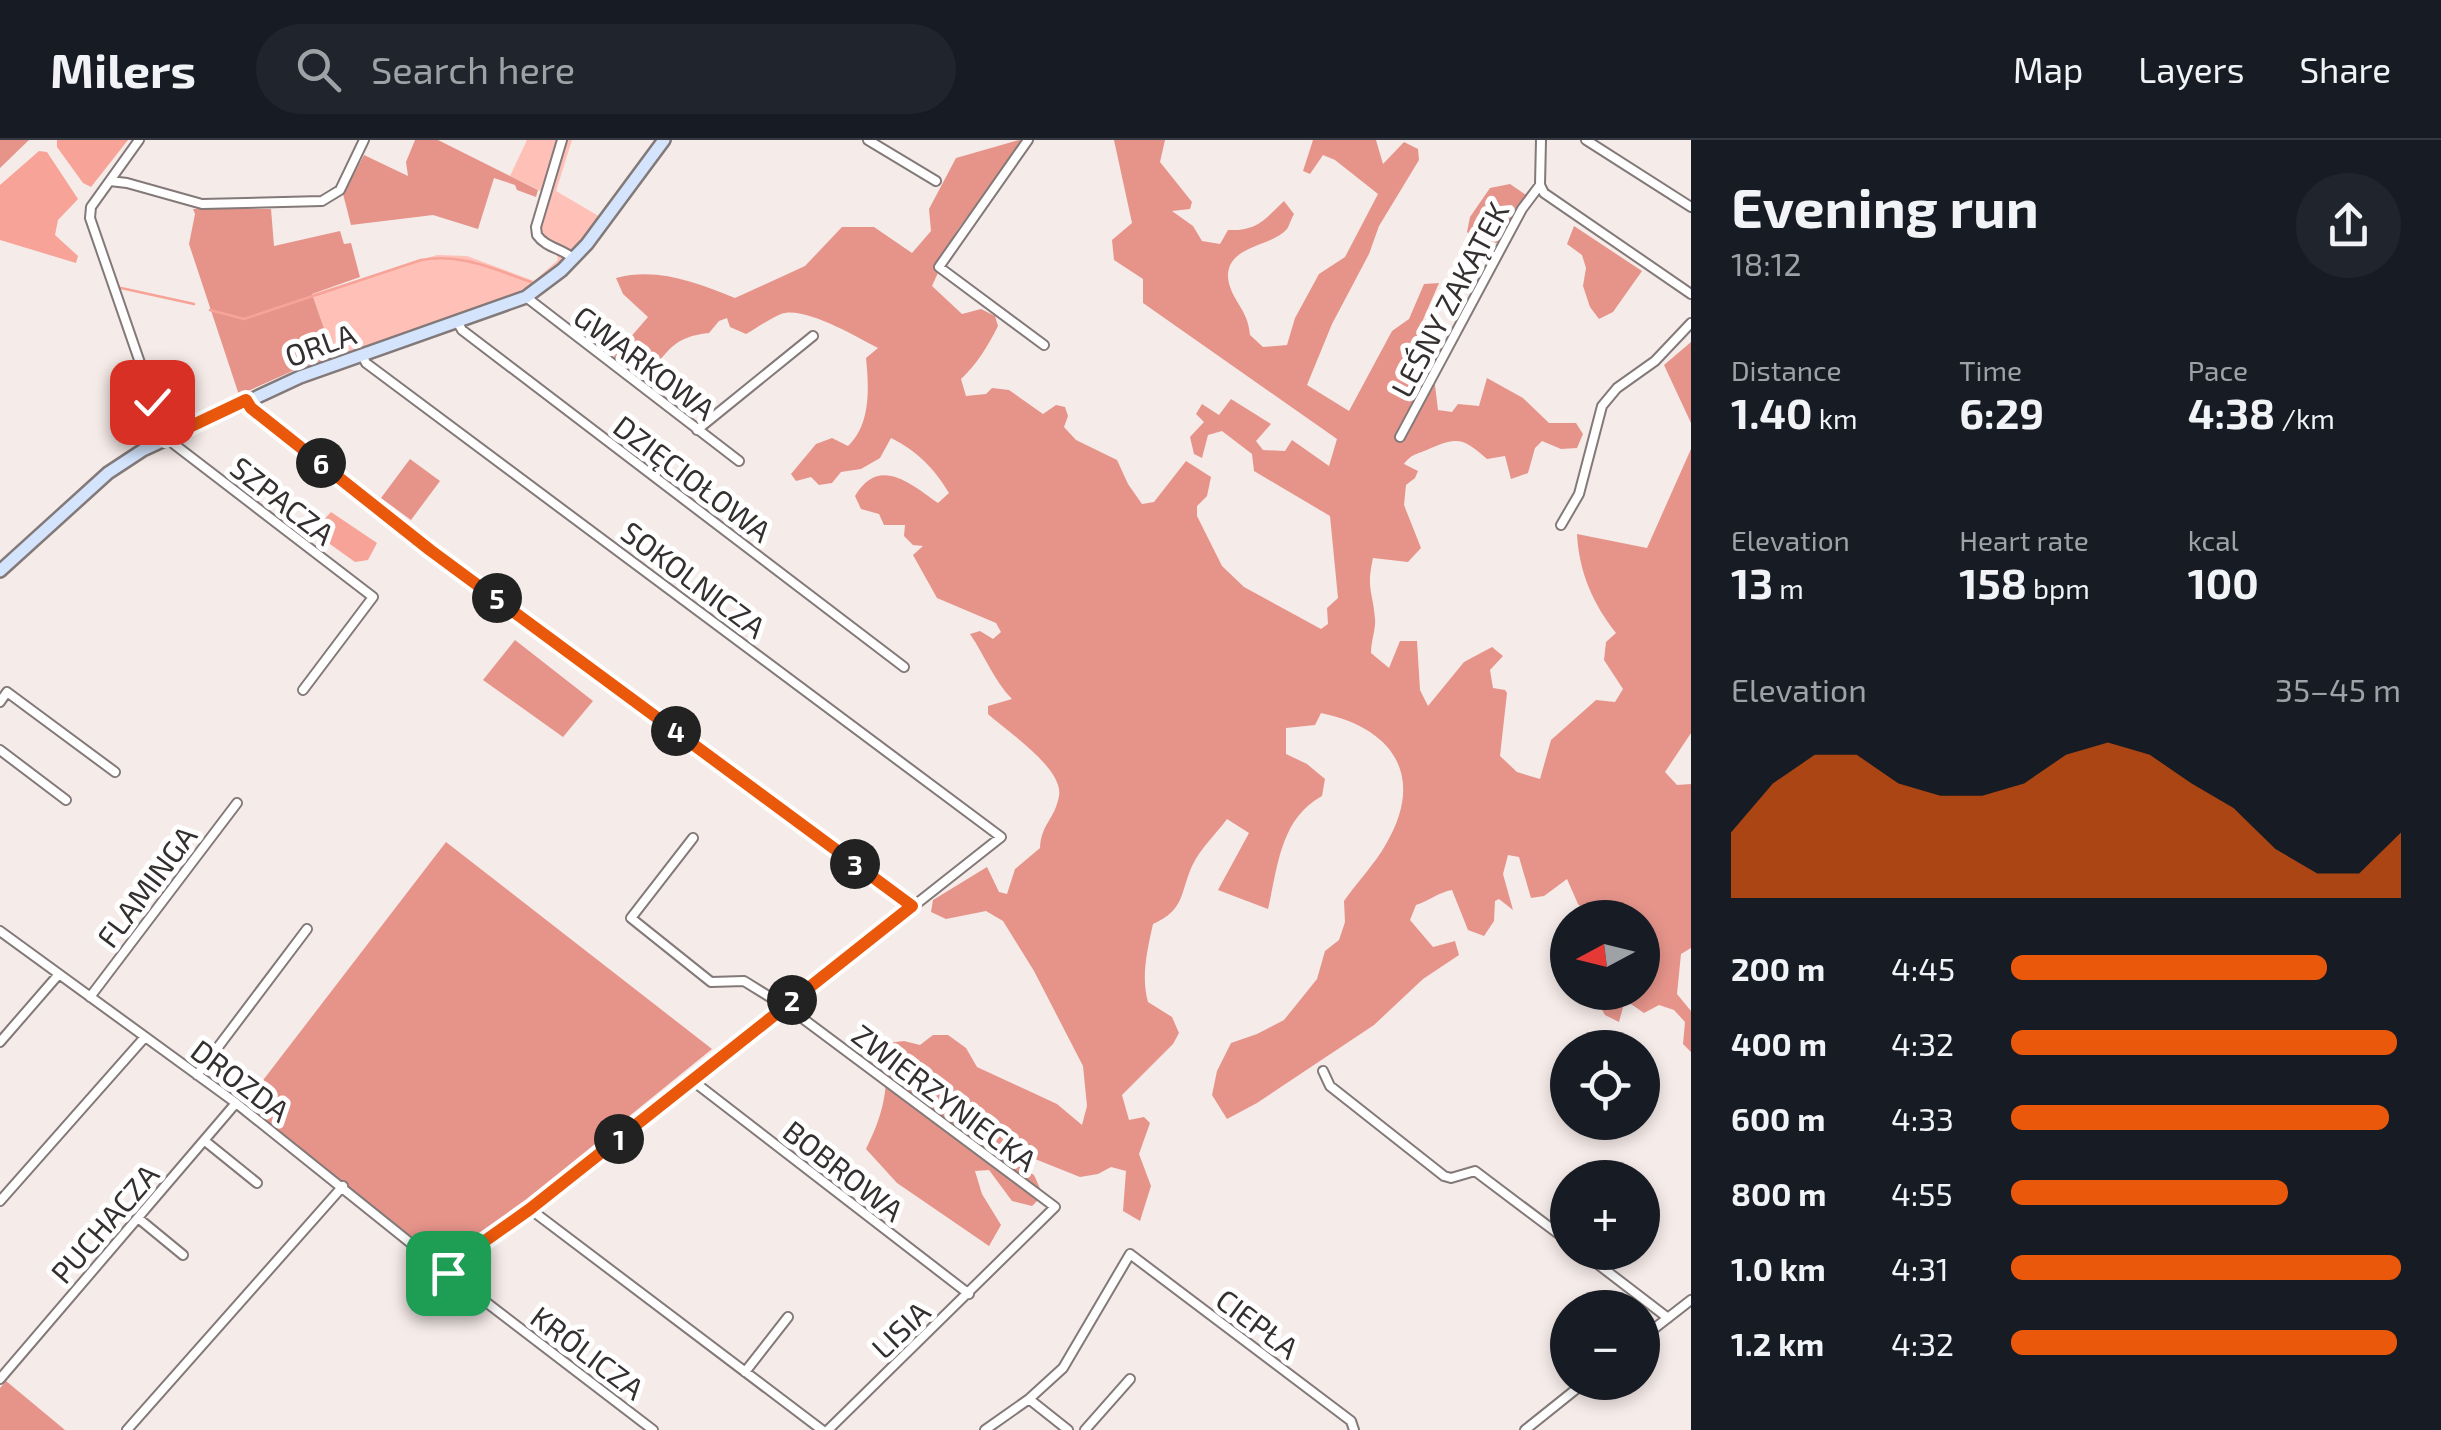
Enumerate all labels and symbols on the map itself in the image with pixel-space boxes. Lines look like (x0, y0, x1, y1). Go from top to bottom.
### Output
street label: LEŚNY ZAKĄTEK (1383, 195, 1516, 403)
street label: GWARKOWA (567, 297, 723, 427)
street label: ORLA (280, 315, 361, 373)
pin (110, 360, 195, 445)
street label: DZIĘCIOŁOWA (607, 407, 779, 549)
pin: 6 (296, 438, 346, 488)
street label: SZPACZA (224, 448, 342, 552)
street label: SOKOLNICZA (615, 513, 773, 645)
pin: 5 (472, 573, 522, 623)
pin: 4 (651, 706, 701, 756)
street label: FLAMINGA (89, 818, 204, 954)
pin: 3 (830, 839, 880, 889)
north arrow (1550, 900, 1660, 1010)
pin: 2 (767, 975, 817, 1025)
street label: ZWIERZYNIECKA (846, 1016, 1045, 1178)
street label: DROZDA (185, 1031, 298, 1129)
street label: BOBROWA (777, 1112, 911, 1228)
pin: 1 (594, 1114, 644, 1164)
street label: PUCHACZA (42, 1156, 166, 1290)
pin (406, 1231, 491, 1316)
street label: CIEPŁA (1210, 1280, 1307, 1366)
street label: LISIA (864, 1293, 937, 1365)
street label: KRÓLICZA (524, 1298, 652, 1406)

